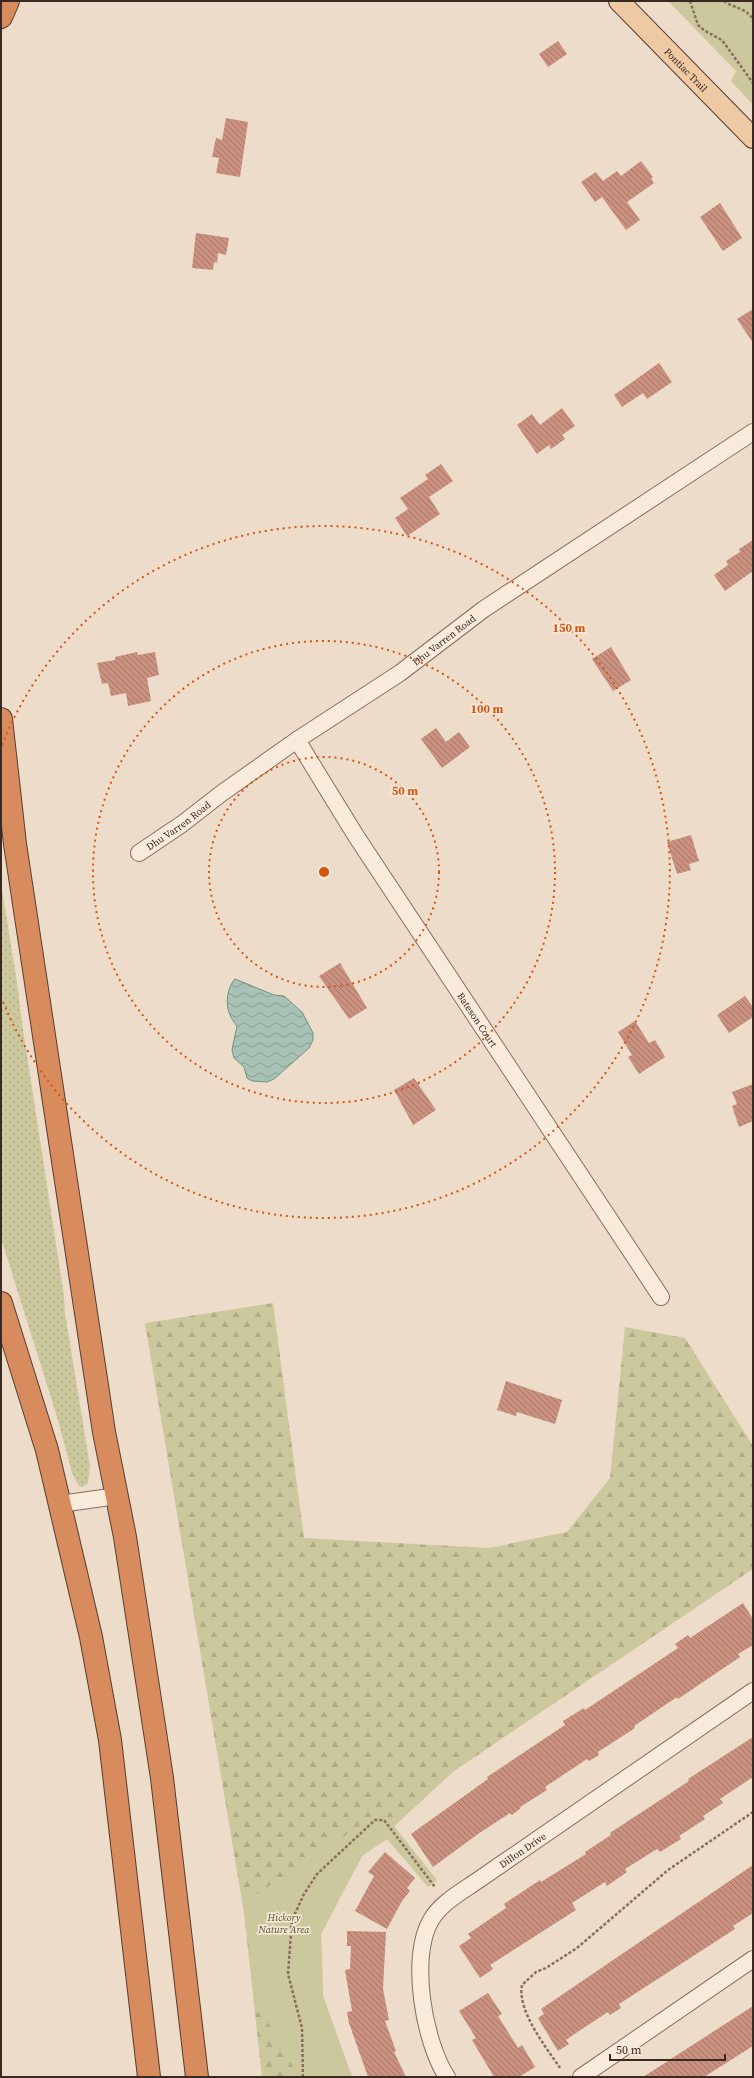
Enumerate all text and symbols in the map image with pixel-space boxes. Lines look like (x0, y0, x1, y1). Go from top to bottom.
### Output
street label: Pontiac Trail (662, 45, 711, 94)
street label: Dhu Varren Road (409, 611, 478, 668)
text: 150 m (553, 620, 586, 636)
text: 100 m (471, 701, 504, 717)
text: 50 m (392, 783, 418, 799)
street label: Dhu Varren Road (143, 798, 213, 853)
centre of rings (317, 865, 331, 879)
street label: Bateson Court (455, 990, 501, 1050)
street label: Dillon Drive (496, 1829, 548, 1871)
park label: Hickory Nature Area (257, 1911, 310, 1936)
scale bar (610, 2036, 725, 2062)
text: 50 m (616, 2042, 642, 2058)

